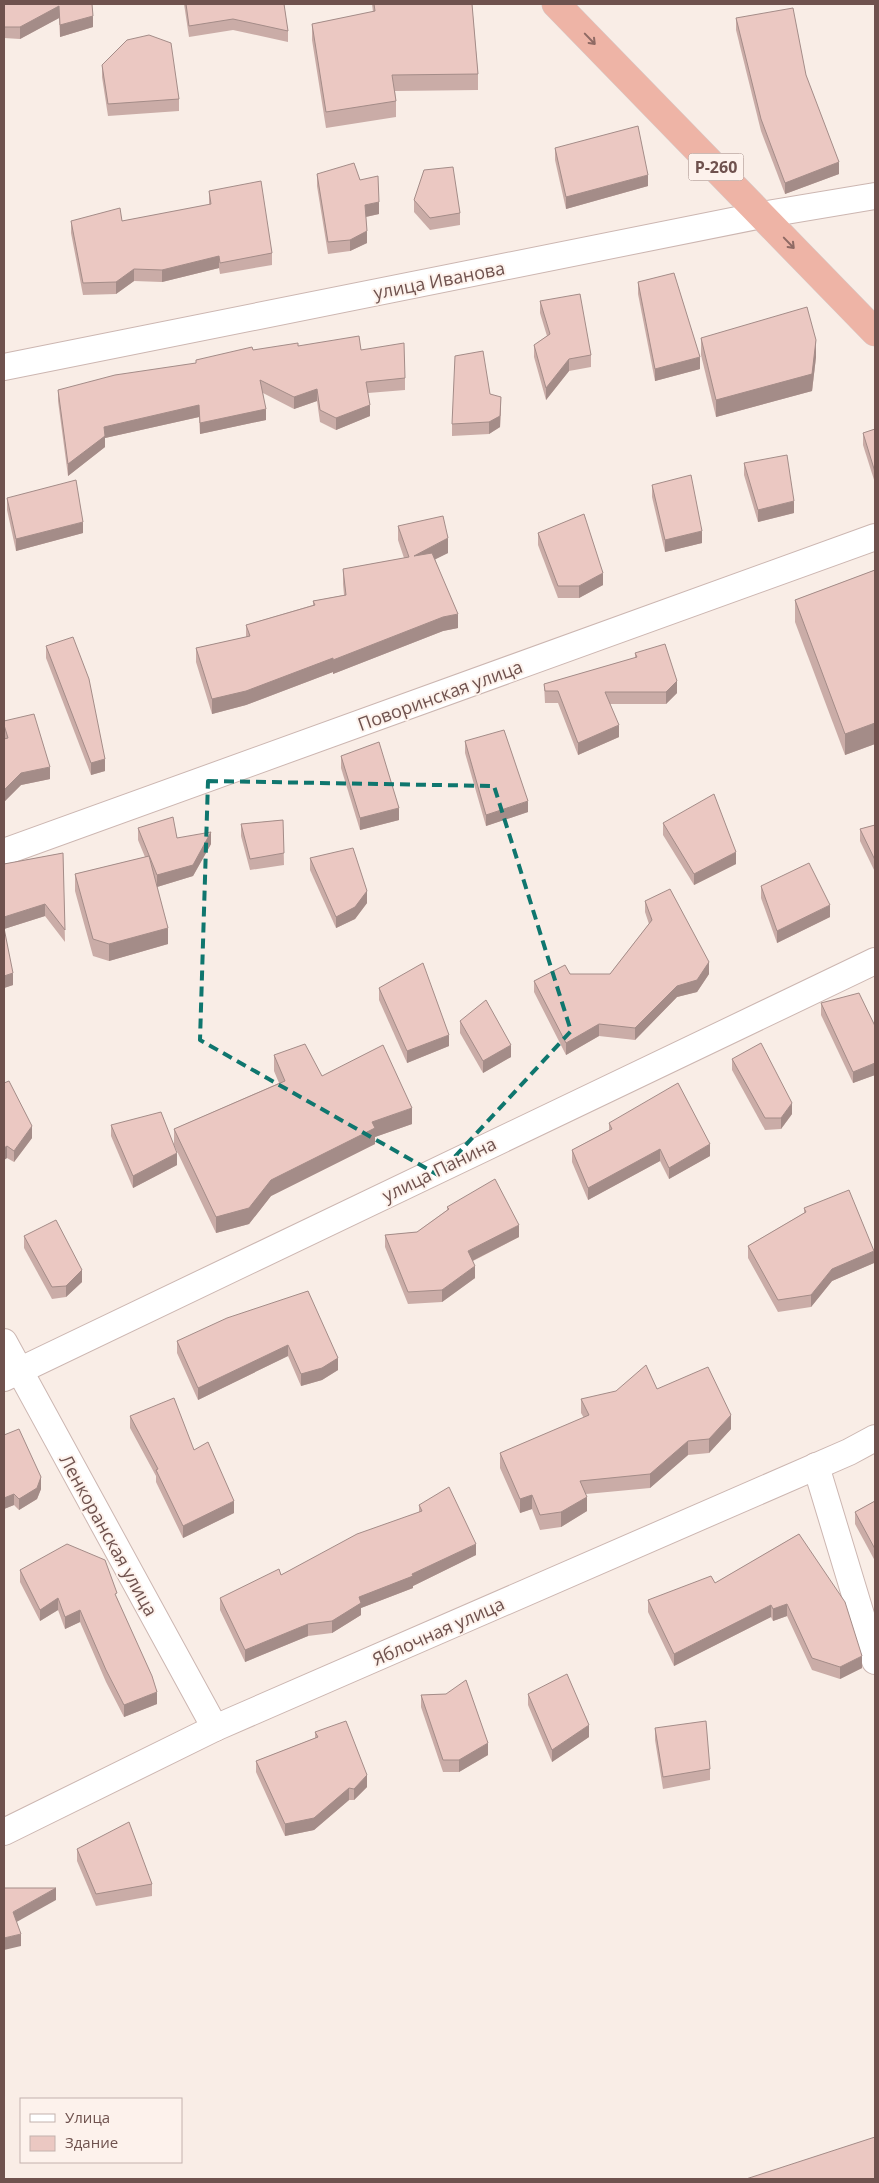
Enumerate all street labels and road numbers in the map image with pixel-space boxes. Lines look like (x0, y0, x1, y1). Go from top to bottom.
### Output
road number: Р-260 (688, 154, 744, 180)
street label: улица Иванова (371, 256, 507, 304)
street label: Поворинская улица (354, 654, 526, 736)
street label: улица Панина (378, 1131, 500, 1207)
street label: Ленкоранская улица (55, 1450, 163, 1620)
street label: Яблочная улица (368, 1591, 508, 1671)

